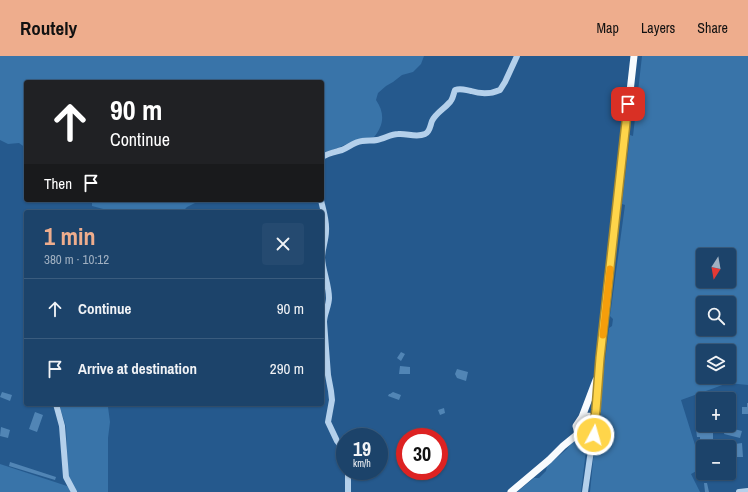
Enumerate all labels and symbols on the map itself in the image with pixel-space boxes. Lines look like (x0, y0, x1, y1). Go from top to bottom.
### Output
pin (611, 87, 645, 121)
north arrow (696, 248, 736, 288)
position arrow (573, 414, 615, 456)
speed limit sign: 30 (396, 428, 448, 480)

